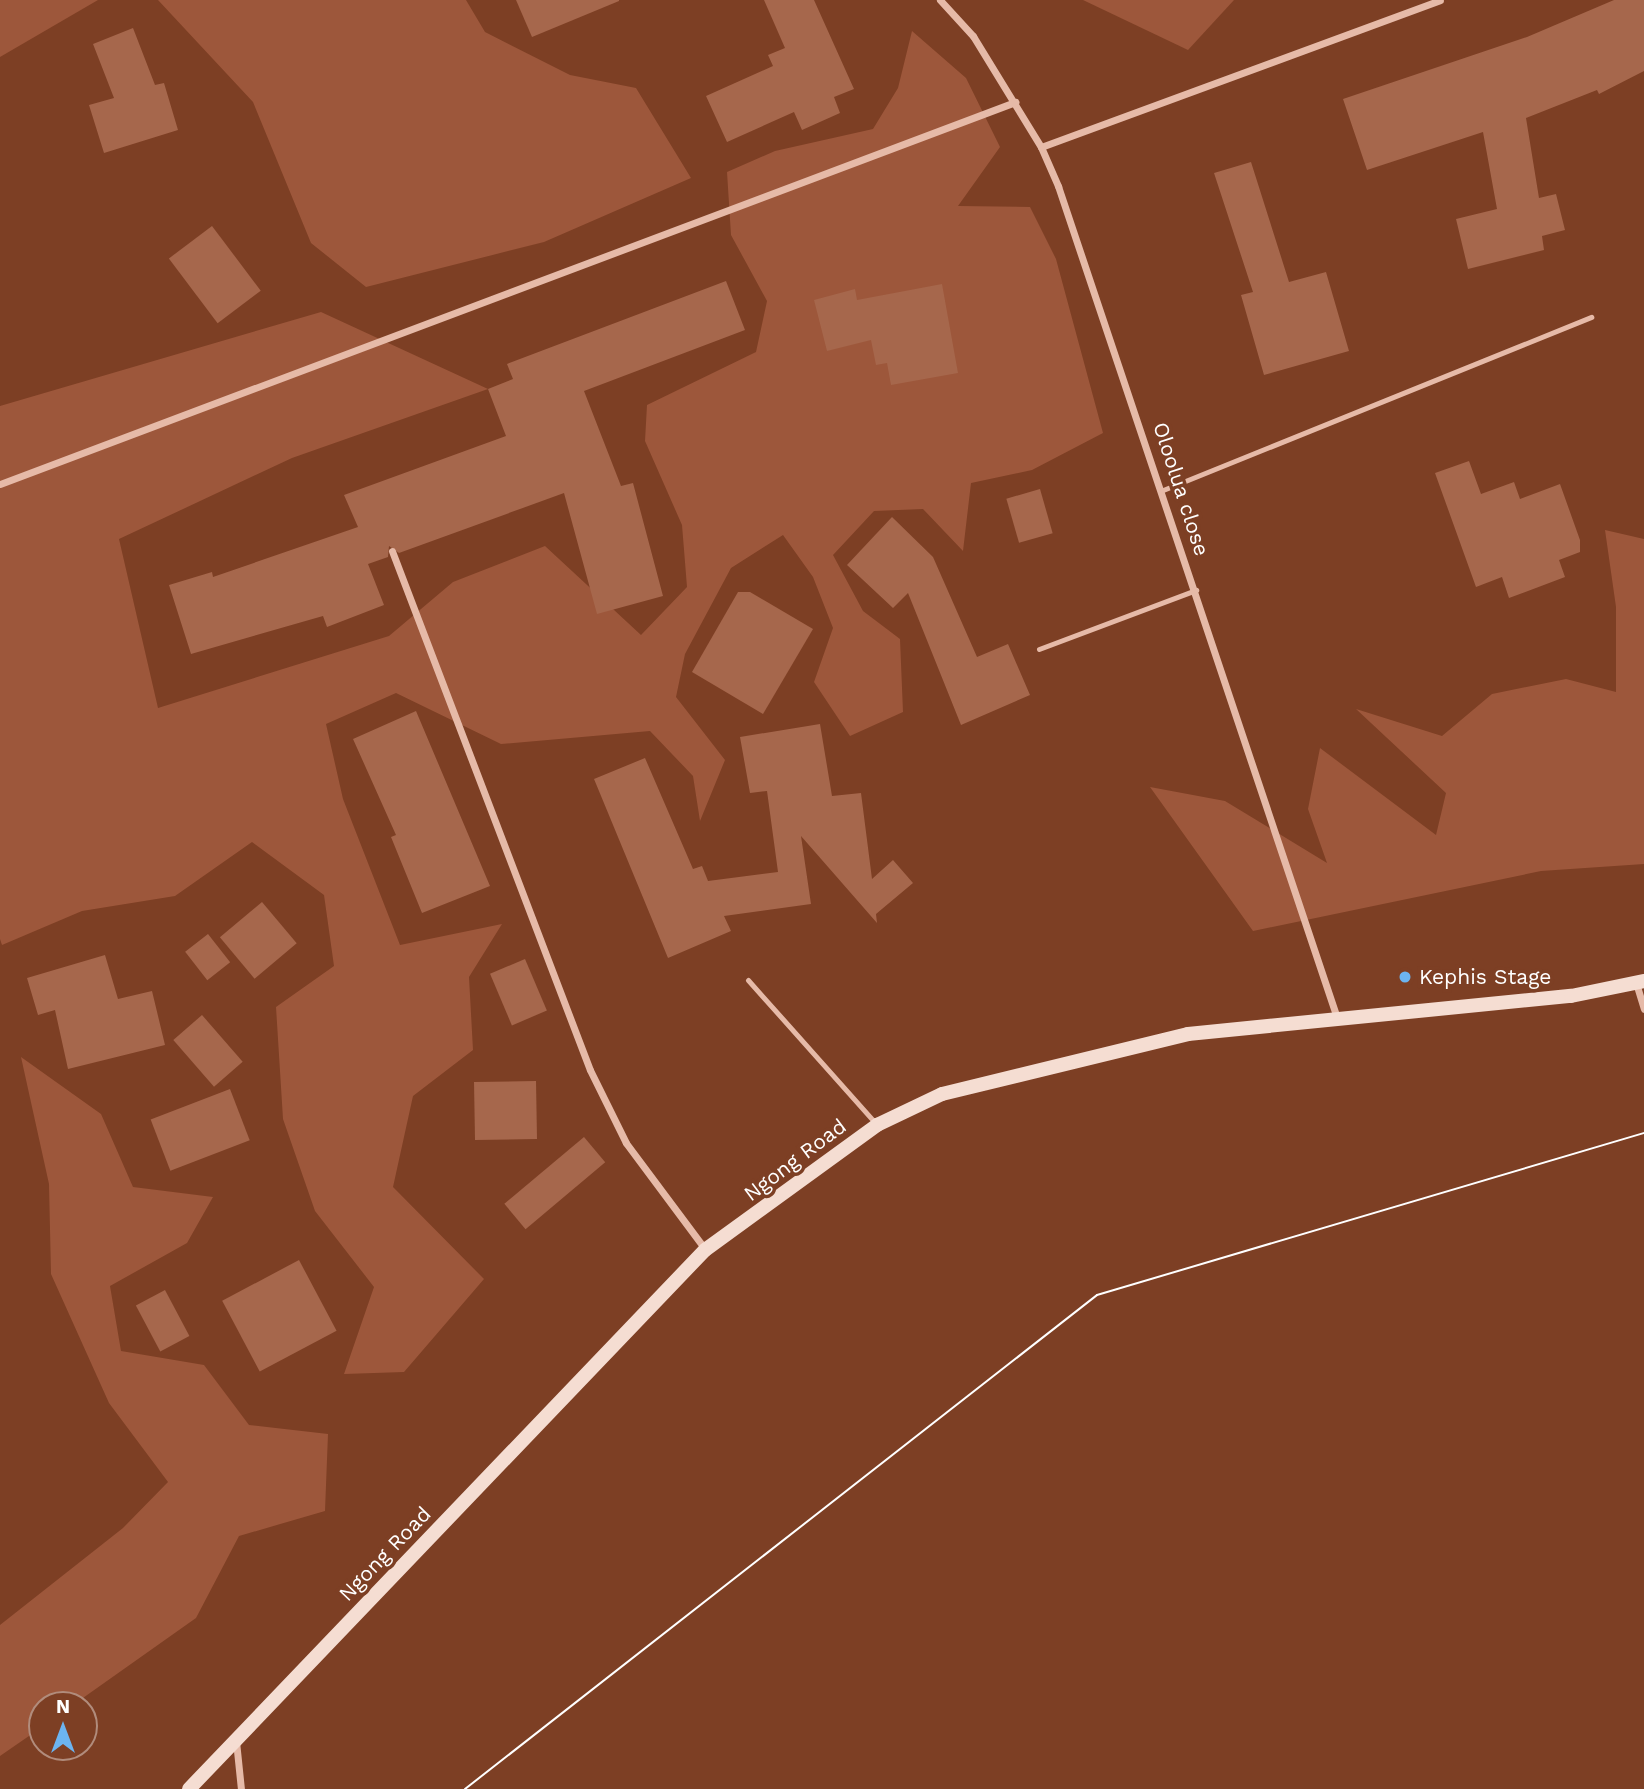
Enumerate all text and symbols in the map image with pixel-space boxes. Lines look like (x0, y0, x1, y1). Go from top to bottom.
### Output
street label: Oloolua close (1147, 419, 1215, 559)
place label: Kephis Stage (1419, 964, 1551, 990)
marker: Kephis Stage (1397, 969, 1413, 985)
street label: Ngong Road (739, 1113, 851, 1207)
street label: Ngong Road (334, 1502, 436, 1606)
north arrow (28, 1691, 98, 1761)
text: N (56, 1695, 70, 1718)

